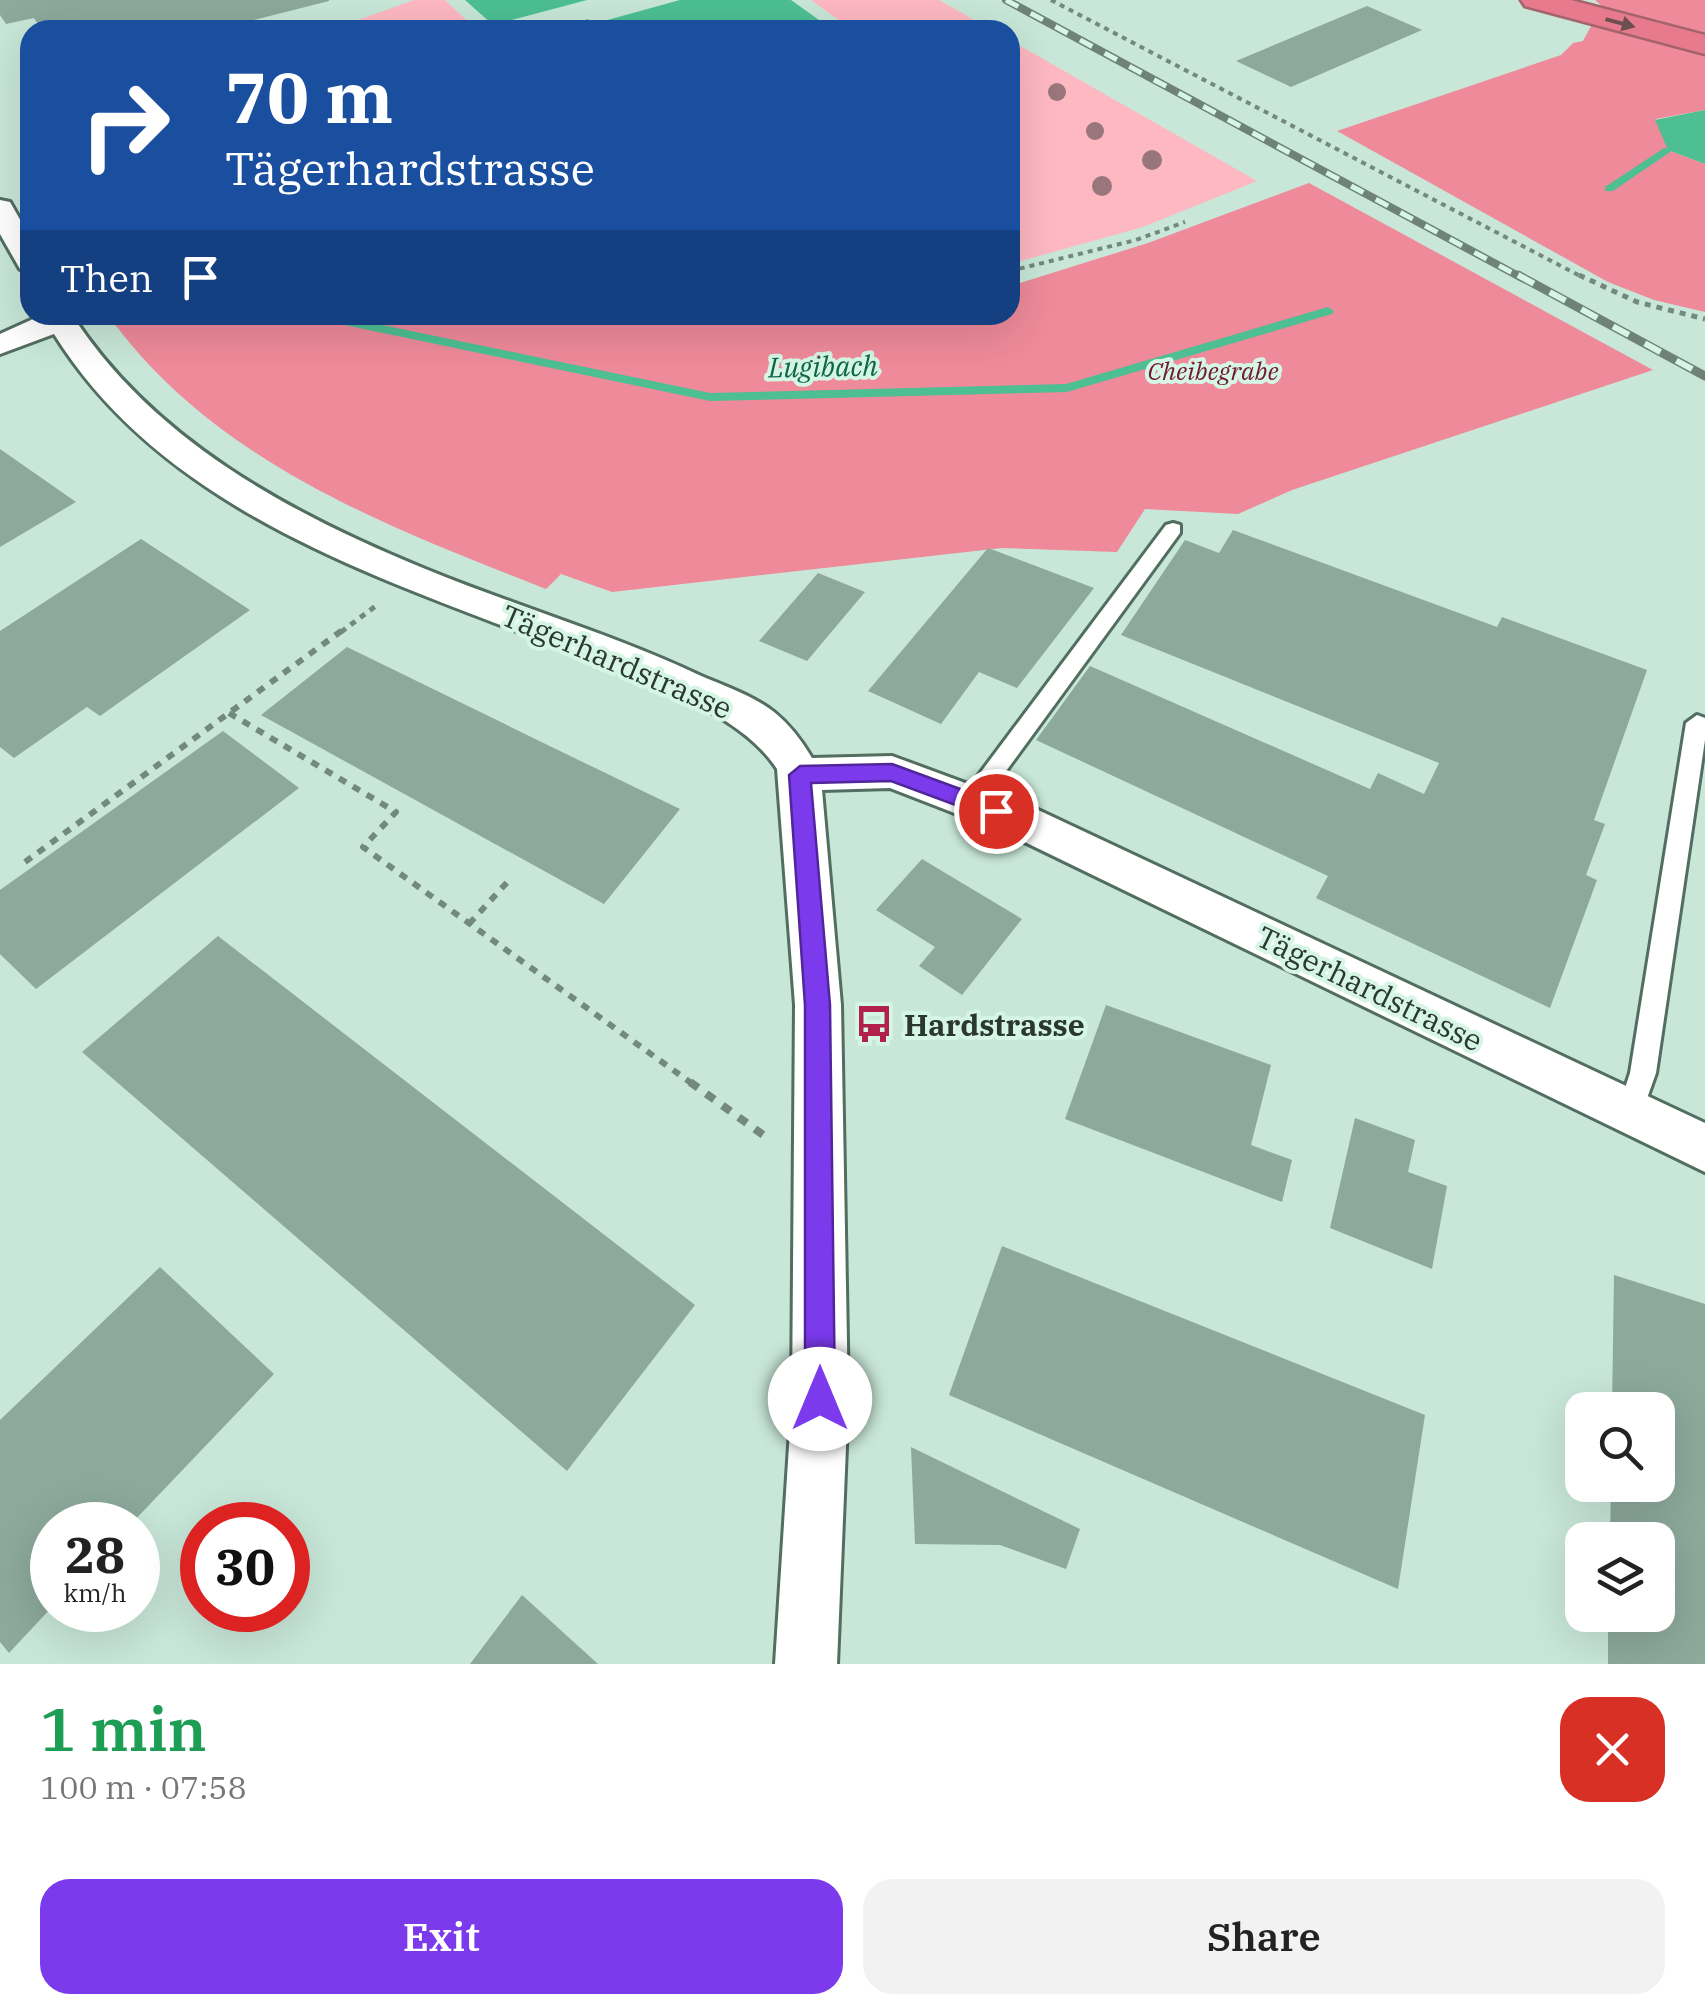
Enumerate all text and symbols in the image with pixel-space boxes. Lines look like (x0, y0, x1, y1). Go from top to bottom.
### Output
one-way arrow (1605, 16, 1636, 32)
text: 70 m (225, 51, 393, 142)
icon: right (60, 60, 190, 190)
text: Tägerhardstrasse (225, 139, 595, 197)
icon: arrive (173, 250, 228, 305)
text: Then (60, 253, 153, 302)
water label: Lugibach (767, 347, 879, 385)
park label: Cheibegrabe (1147, 354, 1279, 387)
street label: Tägerhardstrasse (496, 595, 738, 727)
pin (954, 769, 1039, 854)
icon: arrive (969, 784, 1024, 839)
street label: Tägerhardstrasse (1251, 916, 1489, 1060)
bus stop icon: Hardstrasse (853, 1003, 895, 1045)
place label: Hardstrasse (904, 1005, 1085, 1044)
position arrow (768, 1347, 872, 1451)
map controls (1565, 1392, 1675, 1632)
button: search (1565, 1392, 1675, 1502)
speed limit sign: 30 (180, 1502, 310, 1632)
text: 28 (65, 1522, 125, 1587)
button: layers (1565, 1522, 1675, 1632)
text: km/h (63, 1576, 127, 1609)
text: 1 min (40, 1689, 207, 1768)
button: close (1560, 1697, 1665, 1802)
text: 100 m · 07:58 (40, 1766, 247, 1808)
button: Exit (40, 1879, 843, 1994)
button: Share (863, 1879, 1665, 1994)

